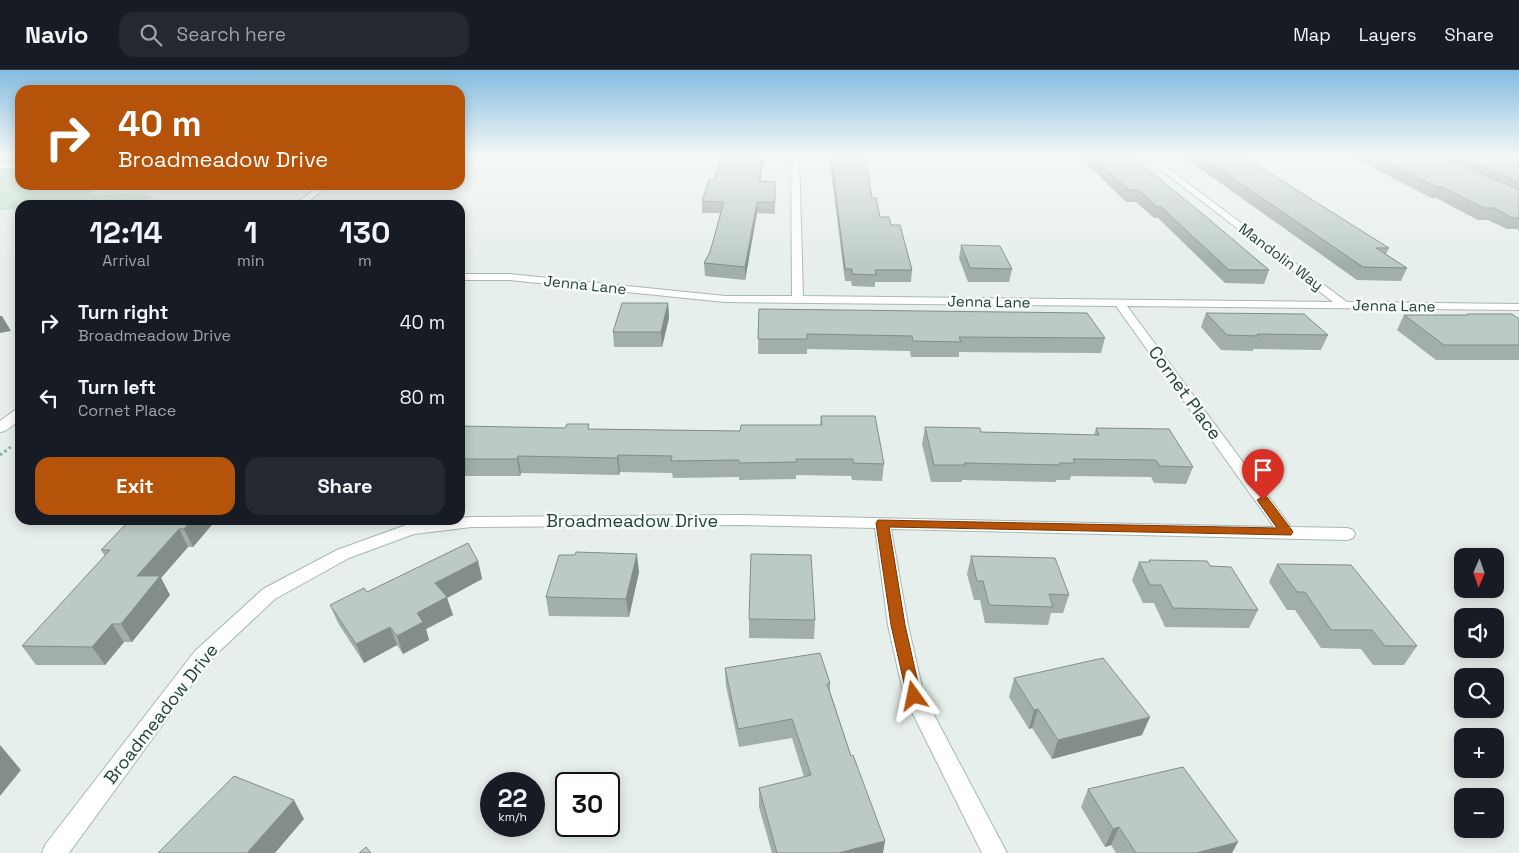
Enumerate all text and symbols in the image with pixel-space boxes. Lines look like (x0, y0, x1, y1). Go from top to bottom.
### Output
search box (119, 12, 469, 57)
text: Navio (25, 19, 89, 50)
icon: search (137, 21, 165, 49)
text: Search here (177, 22, 286, 47)
text: Map (1293, 23, 1331, 46)
text: Layers (1359, 23, 1416, 46)
text: Share (1444, 23, 1494, 46)
text: 40 m (118, 102, 202, 146)
icon: right (35, 105, 100, 170)
text: Broadmeadow Drive (118, 145, 328, 173)
text: 12:14 (90, 213, 163, 252)
text: 1 (244, 213, 258, 252)
text: 130 (339, 213, 390, 252)
street label: Mandolin Way (1235, 219, 1327, 294)
text: Arrival (102, 250, 150, 271)
text: min (237, 250, 265, 271)
text: m (358, 250, 372, 271)
street label: Jenna Lane (543, 271, 628, 298)
street label: Jenna Lane (947, 291, 1031, 312)
street label: Jenna Lane (1352, 295, 1436, 316)
text: Turn right (78, 300, 168, 325)
icon: right (35, 309, 63, 337)
text: 40 m (400, 310, 445, 335)
text: Broadmeadow Drive (78, 325, 231, 346)
street label: Cornet Place (1144, 341, 1227, 444)
text: Turn left (78, 375, 156, 400)
icon: left (35, 384, 63, 412)
text: 80 m (400, 385, 445, 410)
text: Cornet Place (78, 400, 176, 421)
pin (1242, 449, 1284, 500)
icon: arrive (1249, 456, 1277, 484)
button: Exit (35, 457, 235, 515)
button: Share (245, 457, 445, 515)
street label: Broadmeadow Drive (546, 509, 718, 532)
north arrow (1454, 548, 1504, 598)
map controls (1454, 548, 1504, 838)
button: sound (1454, 608, 1504, 658)
street label: Broadmeadow Drive (99, 639, 223, 789)
button: search (1454, 668, 1504, 718)
position arrow (887, 669, 939, 721)
button: + (1454, 728, 1504, 778)
speed limit sign: 30 (555, 772, 620, 837)
text: 22 (498, 782, 527, 814)
button: − (1454, 788, 1504, 838)
text: km/h (498, 809, 527, 825)

